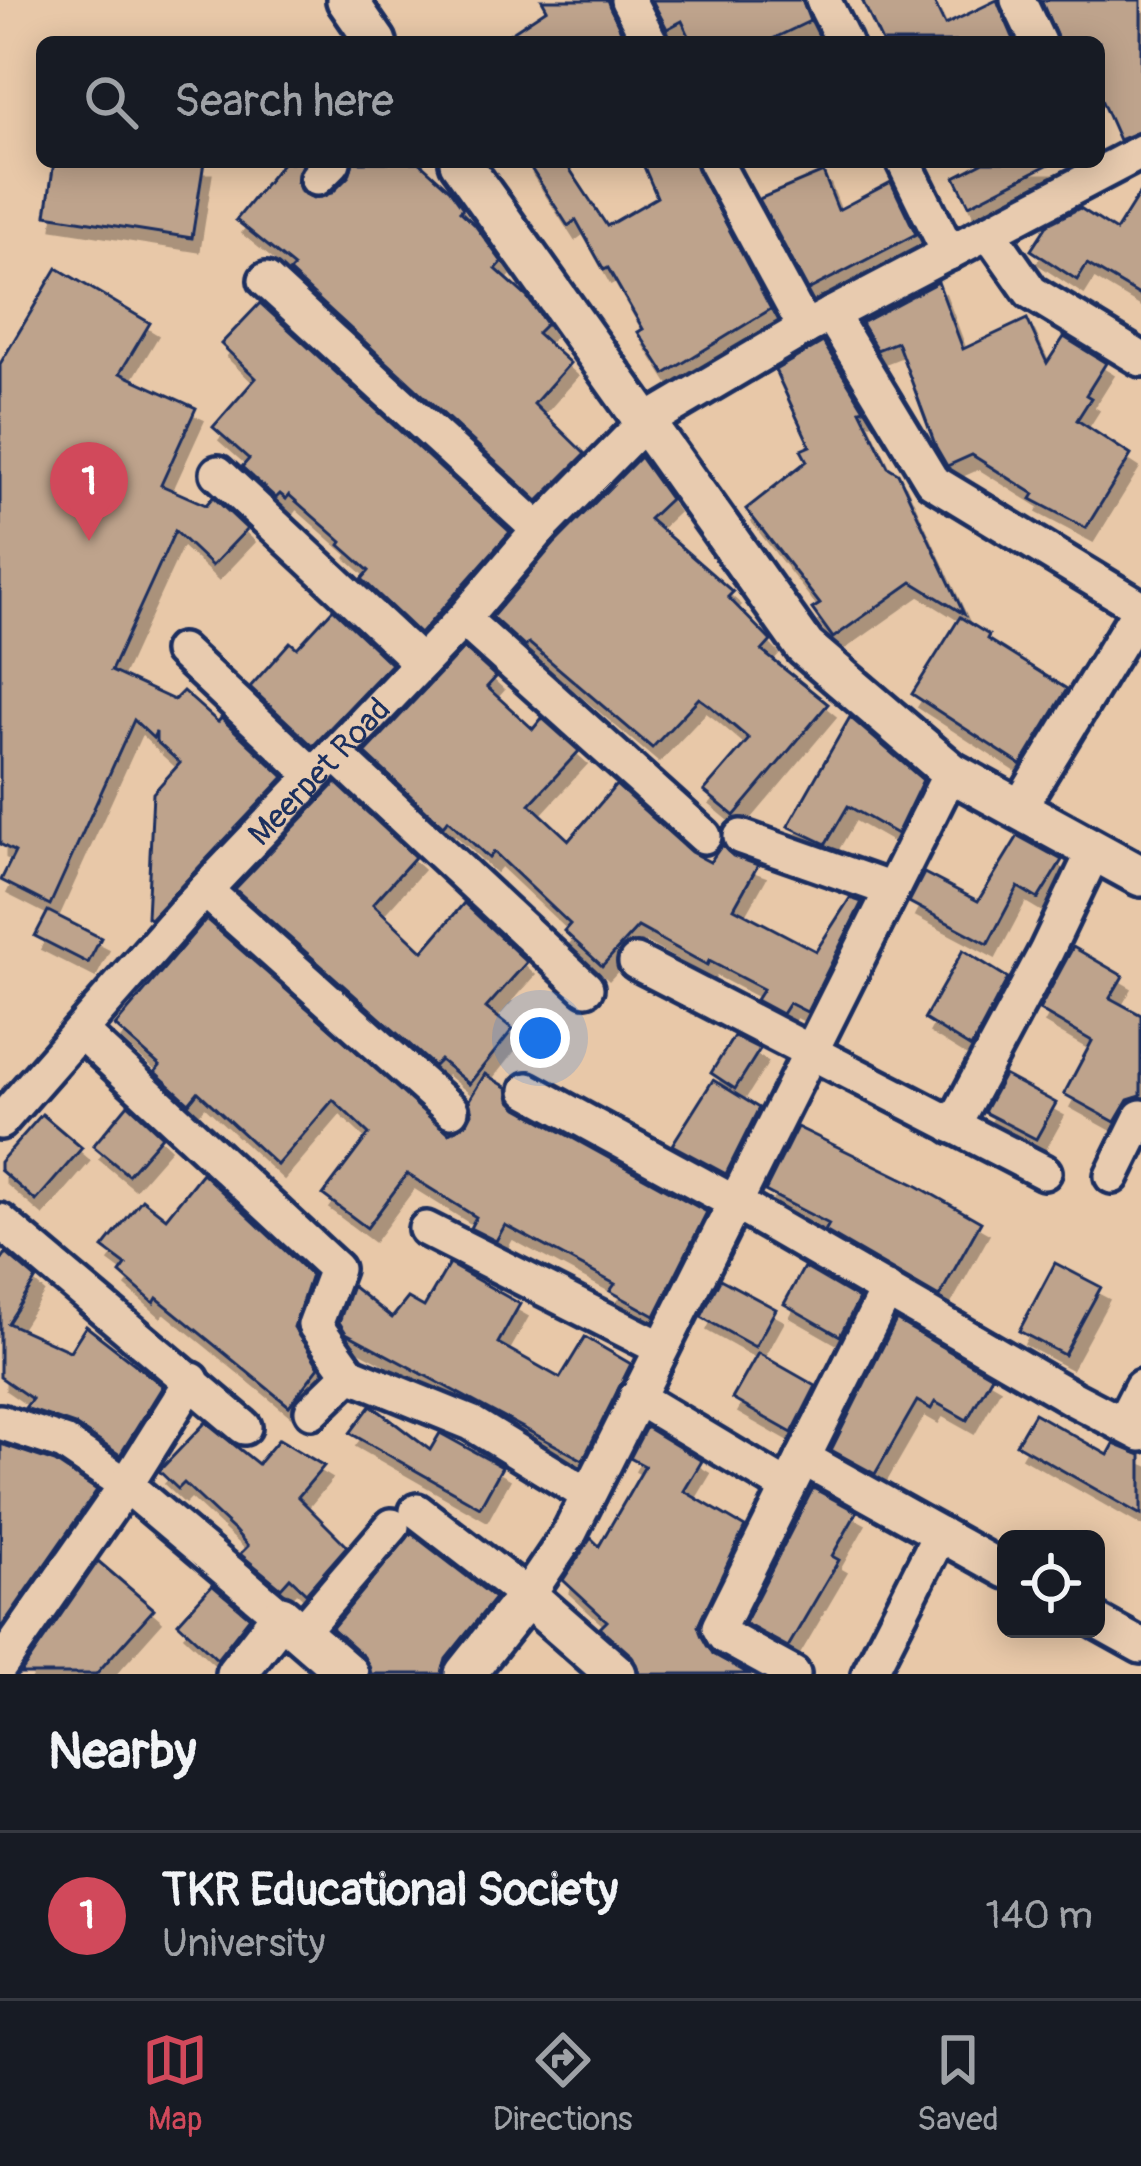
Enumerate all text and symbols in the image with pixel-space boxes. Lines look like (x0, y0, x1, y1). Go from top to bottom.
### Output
search box (36, 36, 1105, 168)
icon: search (78, 69, 144, 135)
text: Search here (174, 74, 394, 130)
pin: 1 (50, 442, 128, 541)
street label: Meerpet Road (240, 689, 399, 855)
your location (510, 1008, 570, 1068)
map controls (997, 1530, 1105, 1638)
button: locate (997, 1530, 1105, 1638)
text: Nearby (48, 1720, 196, 1784)
text: TKR Educational Society (162, 1863, 618, 1919)
text: 1 (79, 1891, 95, 1940)
text: 140 m (985, 1891, 1093, 1940)
text: University (162, 1919, 325, 1968)
tab: Map (142, 2027, 208, 2140)
tab: Directions (493, 2027, 633, 2140)
tab: Saved (917, 2027, 999, 2140)

